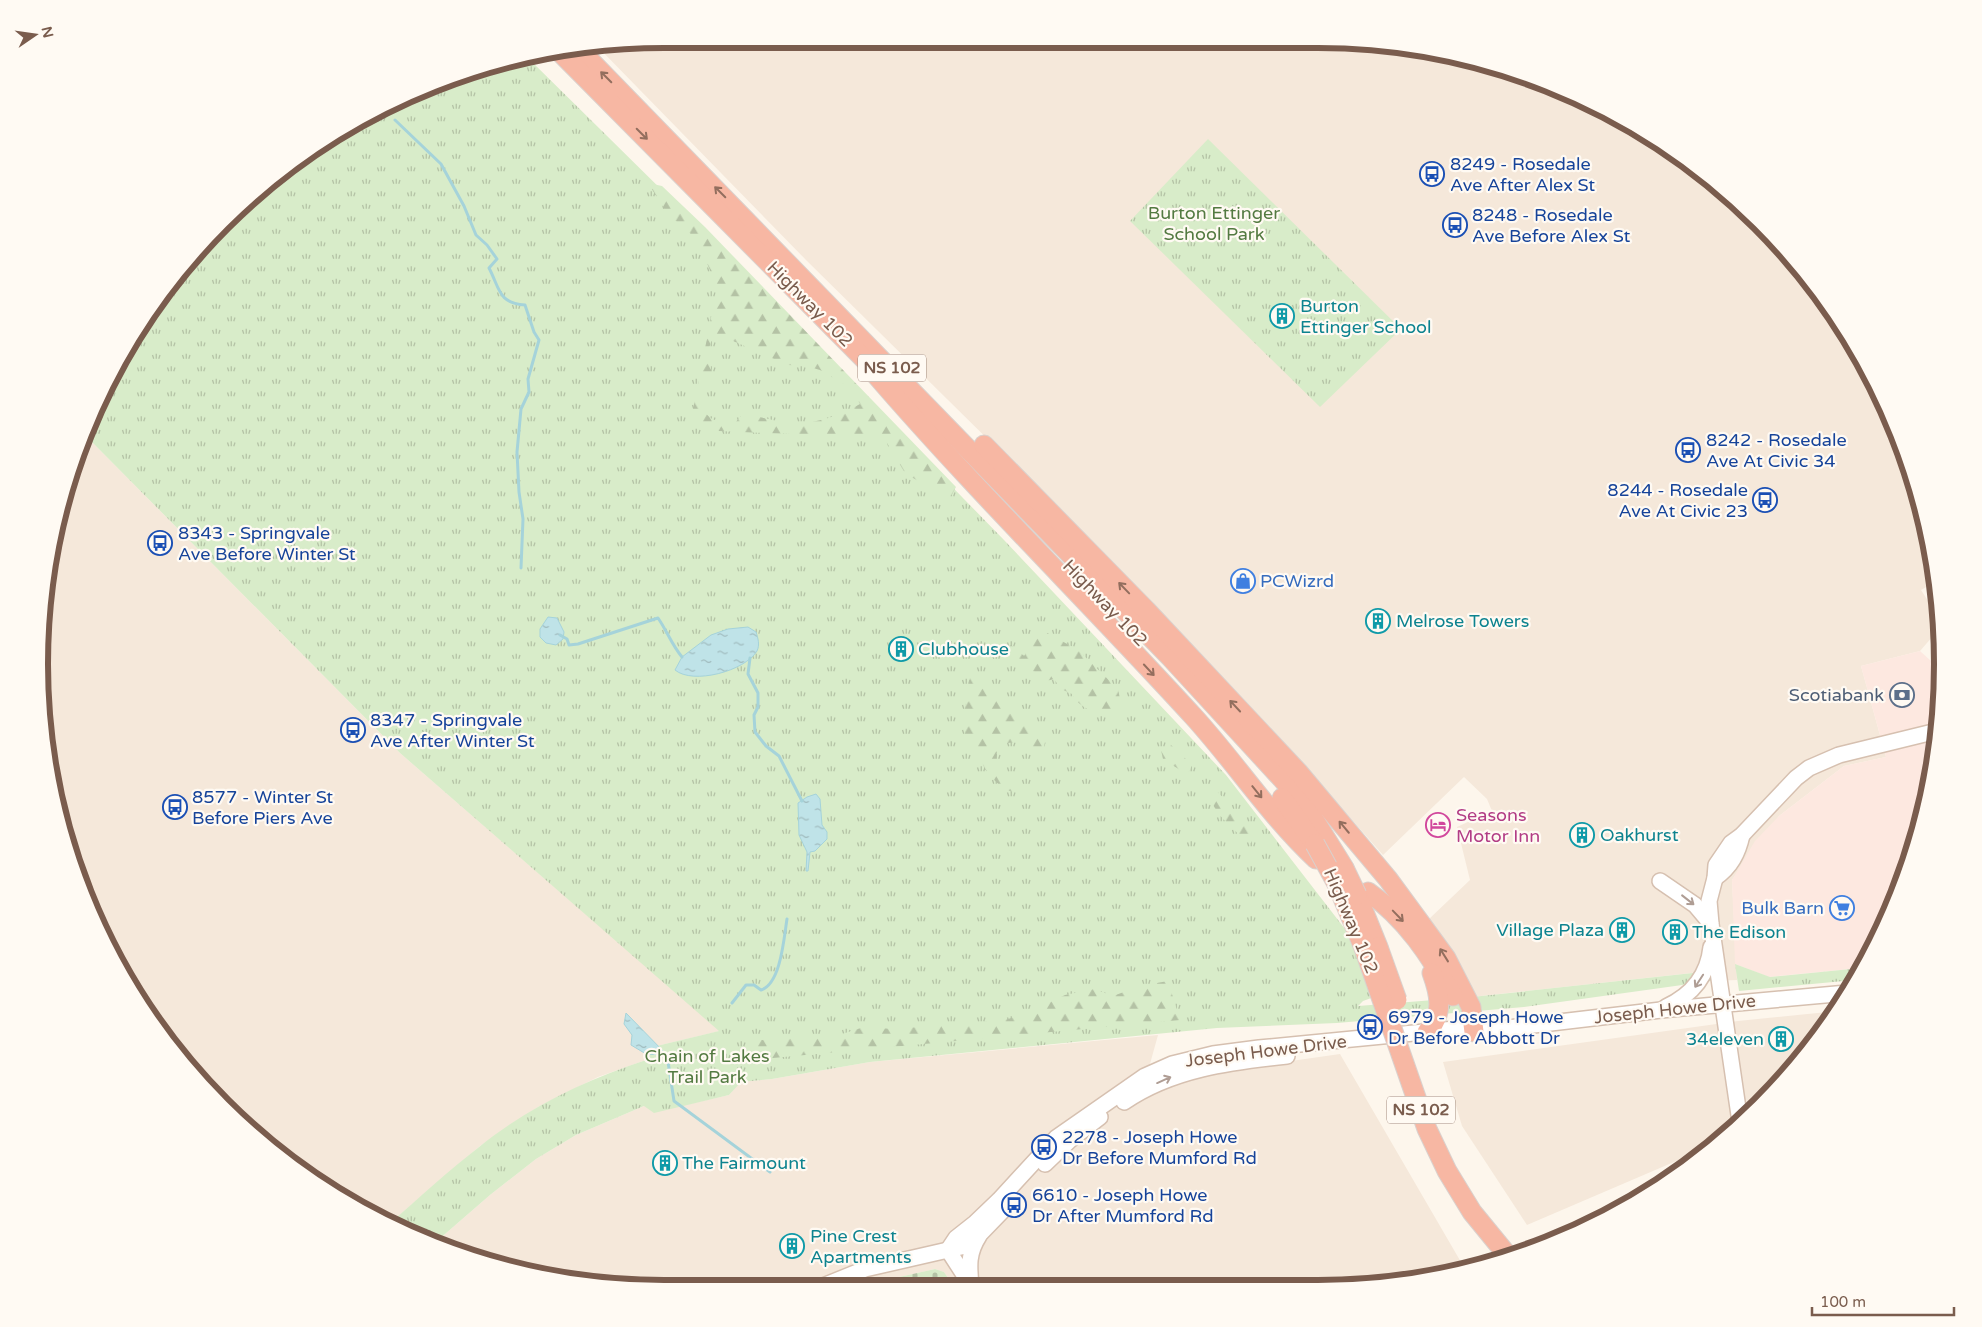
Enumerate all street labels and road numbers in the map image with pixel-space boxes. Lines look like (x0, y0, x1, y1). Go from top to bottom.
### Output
street label: Highway 102 (762, 256, 858, 352)
road number: NS 102 (858, 354, 926, 382)
street label: Highway 102 (1058, 555, 1152, 651)
street label: Highway 102 (1319, 865, 1383, 977)
street label: Joseph Howe Drive (1593, 990, 1757, 1028)
street label: Joseph Howe Drive (1184, 1030, 1348, 1072)
road number: NS 102 (1387, 1096, 1455, 1124)

